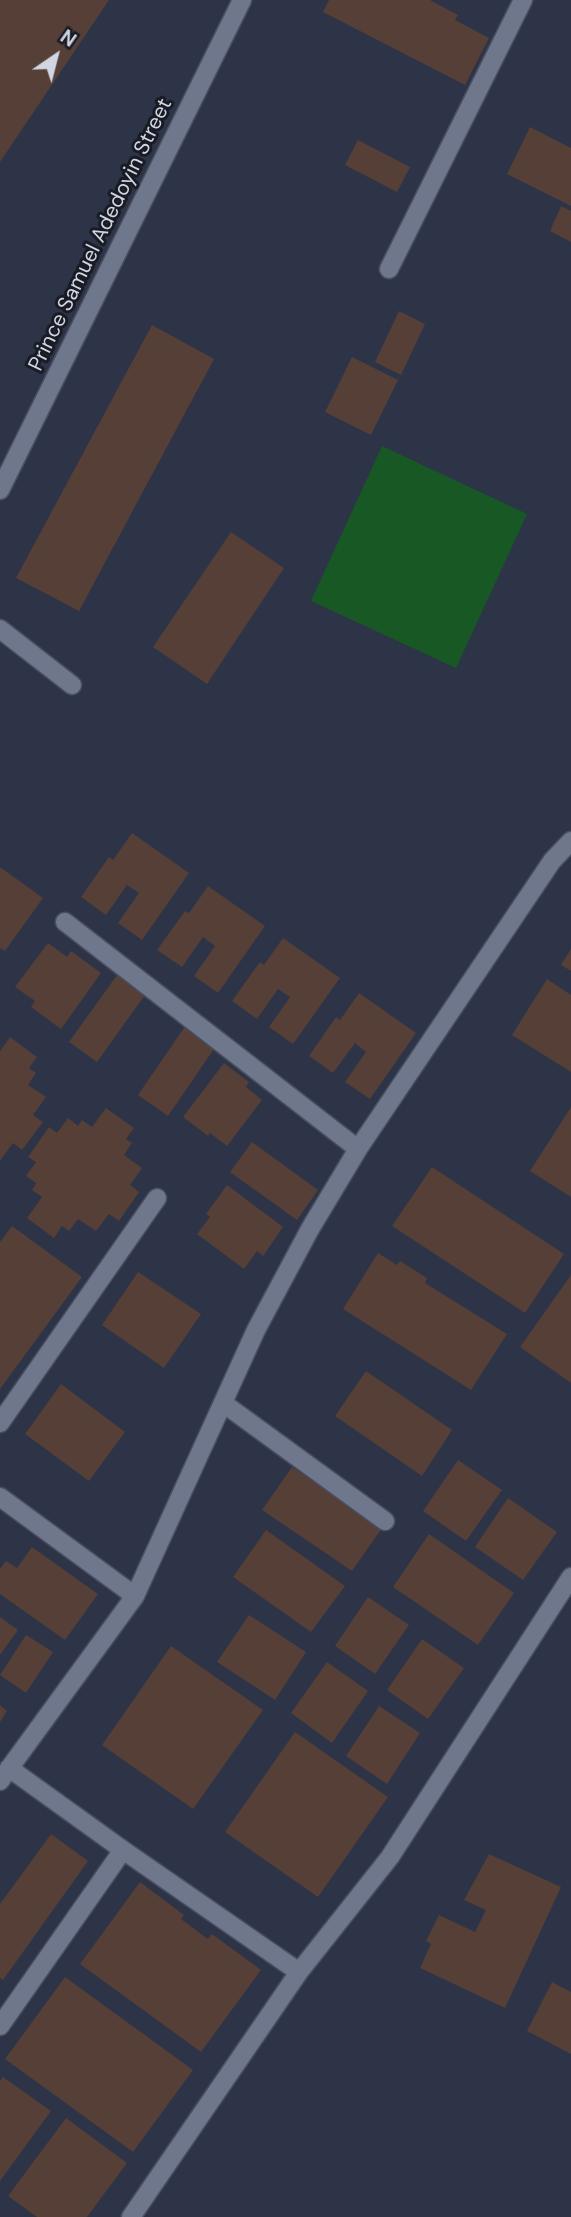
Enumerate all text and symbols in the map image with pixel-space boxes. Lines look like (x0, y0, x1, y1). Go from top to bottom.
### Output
north arrow (21, 21, 91, 91)
text: N (55, 24, 81, 53)
street label: Prince Samuel Adedoyin Street (24, 95, 178, 375)

